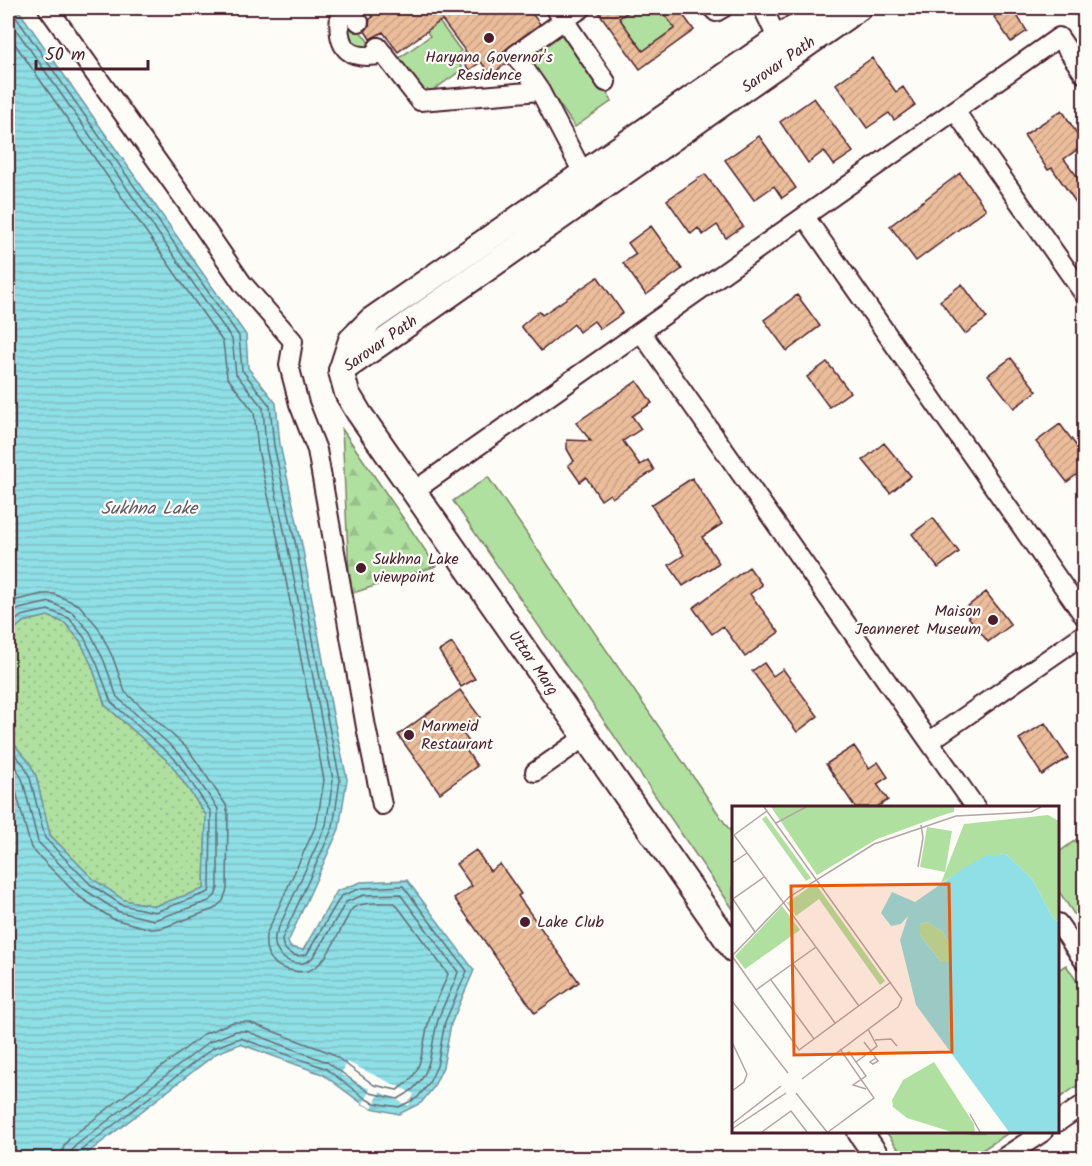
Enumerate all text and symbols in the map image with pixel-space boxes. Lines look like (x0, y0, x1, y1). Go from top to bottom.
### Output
street label: Sarovar Path (736, 30, 821, 99)
marker: Haryana Governor's Residence (482, 31, 496, 45)
scale bar (36, 33, 148, 71)
text: 50 m (45, 41, 85, 70)
place label: Haryana Governor's Residence (425, 45, 553, 88)
street label: Sarovar Path (338, 309, 423, 378)
water label: Sukhna Lake (101, 495, 199, 524)
place label: Sukhna Lake viewpoint (373, 547, 459, 590)
marker: Sukhna Lake viewpoint (354, 561, 368, 575)
place label: Maison Jeanneret Museum (855, 599, 981, 642)
marker: Maison Jeanneret Museum (986, 613, 1000, 627)
street label: Uttar Marg (502, 625, 565, 701)
place label: Marmeid Restaurant (421, 714, 494, 757)
marker: Marmeid Restaurant (402, 728, 416, 742)
inset map (732, 806, 1059, 1133)
place label: Lake Club (537, 910, 605, 935)
marker: Lake Club (518, 915, 532, 929)

